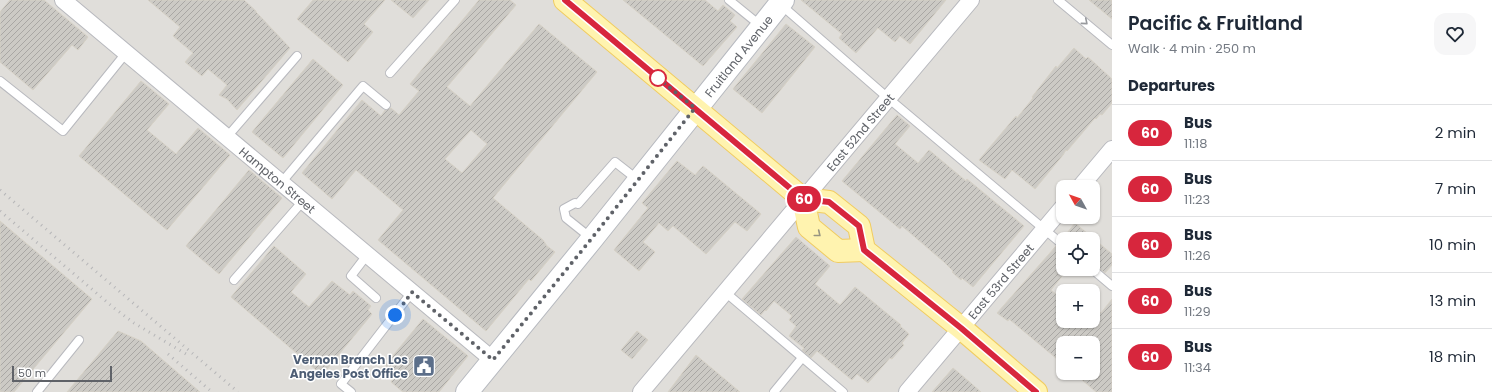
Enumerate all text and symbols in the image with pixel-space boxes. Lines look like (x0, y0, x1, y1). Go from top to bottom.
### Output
text: Pacific & Fruitland (1128, 10, 1303, 37)
street label: Fruitland Avenue (700, 11, 776, 101)
button: heart (1434, 13, 1476, 55)
one-way arrow (1080, 18, 1087, 25)
text: Walk · 4 min · 250 m (1128, 39, 1256, 58)
unlabelled marker (649, 69, 667, 87)
text: Departures (1128, 75, 1215, 96)
street label: East 52nd Street (822, 89, 898, 174)
text: Bus (1184, 112, 1212, 133)
text: 2 min (1435, 122, 1476, 143)
text: 60 (1141, 123, 1159, 143)
text: 11:18 (1184, 134, 1207, 153)
street label: Hampton Street (236, 143, 320, 217)
text: Bus (1184, 168, 1212, 189)
text: 7 min (1435, 178, 1476, 199)
text: 60 (1141, 179, 1159, 199)
north arrow (1056, 180, 1100, 224)
map controls (1056, 180, 1100, 380)
line badge: 60 (786, 186, 822, 212)
text: 60 (795, 189, 813, 209)
text: 11:23 (1184, 190, 1210, 209)
text: Bus (1184, 224, 1212, 245)
one-way arrow (813, 229, 820, 236)
button: locate (1056, 232, 1100, 276)
text: 10 min (1429, 234, 1476, 255)
text: 60 (1141, 235, 1159, 255)
street label: East 53rd Street (964, 240, 1037, 322)
text: 11:26 (1184, 246, 1211, 265)
text: Bus (1184, 280, 1212, 301)
button: + (1056, 284, 1100, 328)
text: 13 min (1430, 290, 1476, 311)
text: 60 (1141, 291, 1159, 311)
text: 11:29 (1184, 302, 1211, 321)
your location (385, 305, 405, 325)
button: − (1056, 336, 1100, 380)
text: Bus (1184, 336, 1212, 357)
text: 18 min (1429, 346, 1476, 367)
text: 60 (1141, 347, 1159, 367)
place label: Vernon Branch Los Angeles Post Office (290, 351, 409, 382)
public building icon: Vernon Branch Los Angeles Post Office (411, 353, 437, 379)
text: 11:34 (1184, 358, 1211, 377)
scale bar (12, 364, 112, 383)
text: 50 m (18, 365, 46, 381)

